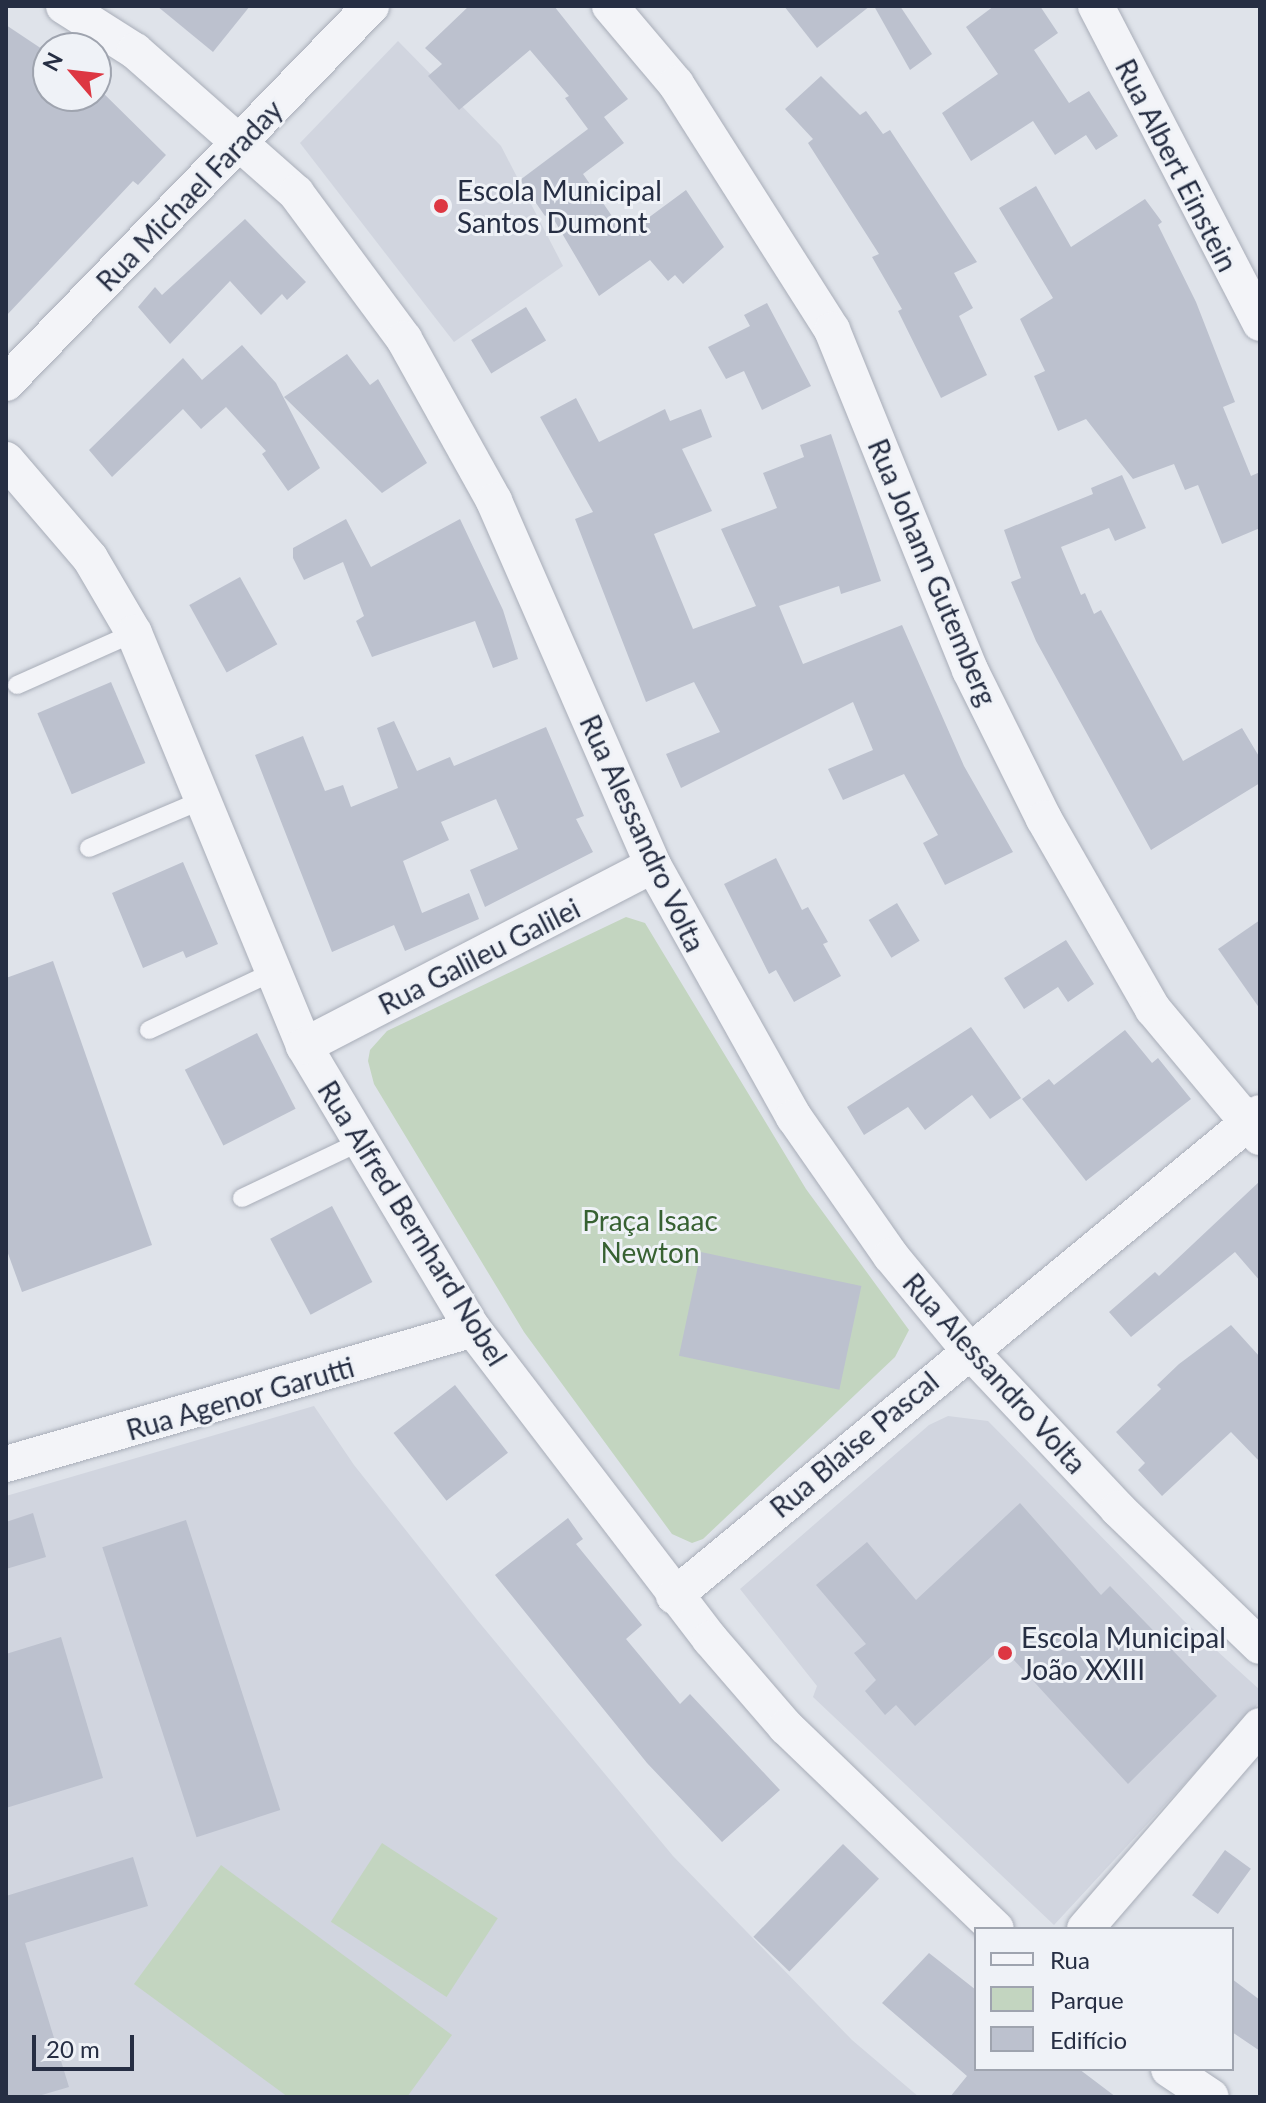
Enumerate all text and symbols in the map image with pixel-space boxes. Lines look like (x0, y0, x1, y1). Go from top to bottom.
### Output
north arrow (32, 32, 112, 112)
text: N (36, 48, 68, 75)
street label: Rua Albert Einstein (1109, 53, 1245, 277)
street label: Rua Michael Faraday (89, 92, 289, 298)
place label: Escola Municipal Santos Dumont (457, 173, 662, 239)
marker: Escola Municipal Santos Dumont (432, 197, 450, 215)
street label: Rua Johann Gutemberg (861, 433, 1005, 711)
street label: Rua Alessandro Volta (573, 708, 713, 958)
street label: Rua Galileu Galilei (373, 891, 585, 1021)
street label: Rua Alfred Bernhard Nobel (311, 1074, 515, 1372)
park label: Praça Isaac Newton (582, 1203, 718, 1269)
street label: Rua Alessandro Volta (896, 1265, 1094, 1481)
street label: Rua Agenor Garutti (122, 1349, 358, 1447)
street label: Rua Blaise Pascal (763, 1364, 945, 1524)
place label: Escola Municipal João XXIII (1021, 1620, 1226, 1686)
marker: Escola Municipal João XXIII (996, 1644, 1014, 1662)
legend (974, 1927, 1234, 2071)
text: Rua (1050, 1945, 1090, 1974)
text: Parque (1050, 1985, 1124, 2014)
scale bar (36, 2019, 138, 2069)
text: Edifício (1050, 2025, 1127, 2054)
text: 20 m (46, 2034, 100, 2063)

